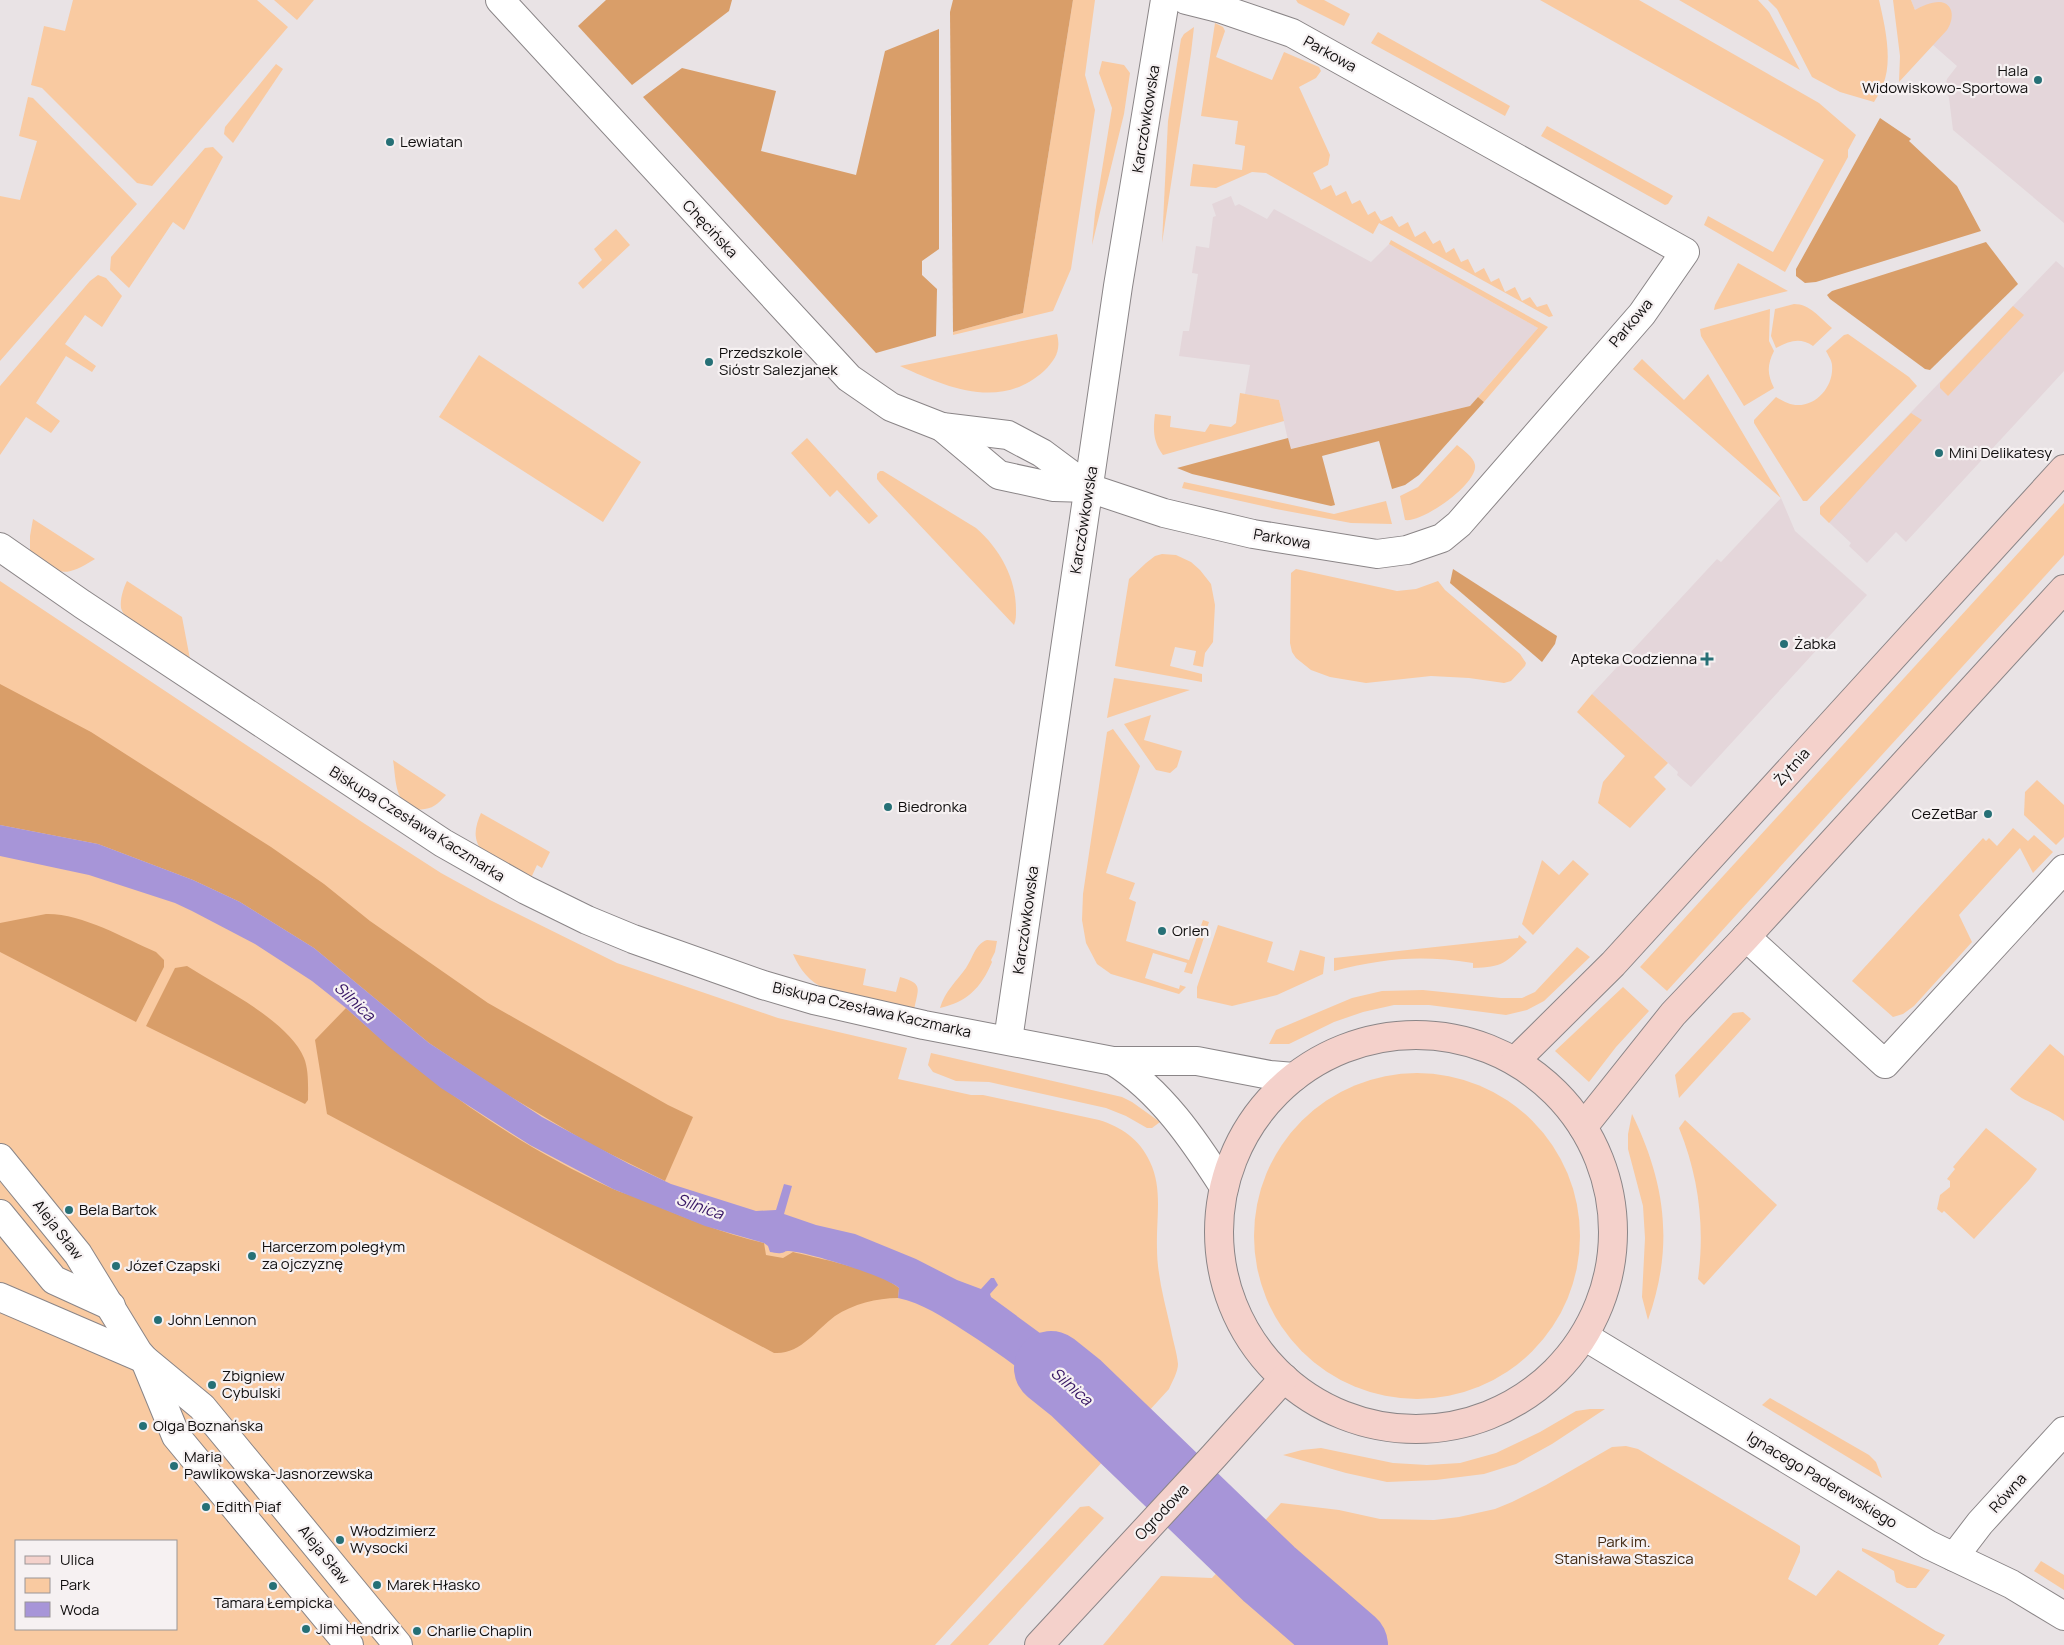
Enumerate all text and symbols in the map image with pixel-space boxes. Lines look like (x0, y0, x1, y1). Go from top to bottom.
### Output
street label: Parkowa (1300, 30, 1361, 77)
place label: Hala Widowiskowo-Sportowa (1862, 60, 2028, 98)
street label: Karczówkowska (1127, 63, 1164, 174)
marker: Hala Widowiskowo-Sportowa (2032, 74, 2044, 86)
place label: Lewiatan (400, 131, 463, 152)
marker: Lewiatan (384, 136, 396, 148)
street label: Chęcińska (678, 195, 743, 262)
street label: Parkowa (1604, 294, 1657, 352)
place label: Przedszkole Sióstr Salezjanek (719, 342, 838, 380)
marker: Przedszkole Sióstr Salezjanek (703, 356, 715, 368)
place label: Mini Delikatesy (1949, 442, 2052, 463)
marker: Mini Delikatesy (1933, 447, 1945, 459)
street label: Karczówkowska (1065, 464, 1102, 575)
street label: Parkowa (1252, 523, 1312, 554)
place label: Żabka (1794, 633, 1836, 654)
marker: Żabka (1778, 638, 1790, 650)
place label: Apteka Codzienna (1571, 648, 1697, 669)
marker: Apteka Codzienna (1701, 653, 1713, 665)
street label: Żytnia (1769, 743, 1814, 790)
street label: Biskupa Czesława Kaczmarka (325, 761, 509, 886)
place label: Biedronka (898, 796, 967, 817)
marker: Biedronka (882, 801, 894, 813)
place label: CeZetBar (1912, 803, 1979, 824)
marker: CeZetBar (1982, 808, 1994, 820)
street label: Karczówkowska (1008, 865, 1043, 975)
place label: Orlen (1172, 920, 1209, 941)
marker: Orlen (1156, 925, 1168, 937)
water label: Silnica (330, 976, 381, 1026)
street label: Biskupa Czesława Kaczmarka (771, 976, 974, 1043)
water label: Silnica (674, 1188, 727, 1225)
street label: Aleja Sław (28, 1195, 89, 1265)
place label: Bela Bartok (79, 1199, 157, 1220)
marker: Bela Bartok (63, 1204, 75, 1216)
place label: Harcerzom poległym za ojczyznę (262, 1236, 405, 1274)
marker: Harcerzom poległym za ojczyznę (246, 1250, 258, 1262)
place label: Józef Czapski (126, 1255, 220, 1276)
marker: Józef Czapski (110, 1260, 122, 1272)
place label: John Lennon (168, 1309, 256, 1330)
marker: John Lennon (152, 1314, 164, 1326)
water label: Silnica (1047, 1362, 1098, 1411)
place label: Zbigniew Cybulski (222, 1365, 285, 1403)
marker: Zbigniew Cybulski (206, 1379, 218, 1391)
place label: Olga Boznańska (153, 1415, 263, 1436)
marker: Olga Boznańska (137, 1420, 149, 1432)
street label: Ignacego Paderewskiego (1743, 1426, 1902, 1533)
place label: Maria Pawlikowska-Jasnorzewska (184, 1446, 373, 1484)
marker: Maria Pawlikowska-Jasnorzewska (168, 1460, 180, 1472)
street label: Równa (1984, 1468, 2031, 1517)
street label: Ogrodowa (1130, 1479, 1193, 1545)
place label: Edith Piaf (216, 1496, 282, 1517)
marker: Edith Piaf (200, 1501, 212, 1513)
street label: Aleja Sław (294, 1520, 355, 1589)
place label: Włodzimierz Wysocki (350, 1520, 436, 1558)
park label: Park im. Stanisława Staszica (1554, 1531, 1694, 1569)
marker: Włodzimierz Wysocki (334, 1534, 346, 1546)
legend (15, 1540, 178, 1630)
text: Ulica (60, 1549, 94, 1570)
text: Park (60, 1574, 90, 1595)
place label: Marek Hłasko (387, 1574, 481, 1595)
marker: Marek Hłasko (371, 1579, 383, 1591)
marker: Tamara Łempicka (267, 1580, 279, 1592)
place label: Tamara Łempicka (213, 1592, 333, 1613)
text: Woda (60, 1599, 99, 1620)
place label: Jimi Hendrix (316, 1618, 399, 1639)
place label: Charlie Chaplin (427, 1620, 532, 1641)
marker: Jimi Hendrix (300, 1623, 312, 1635)
marker: Charlie Chaplin (411, 1625, 423, 1637)

